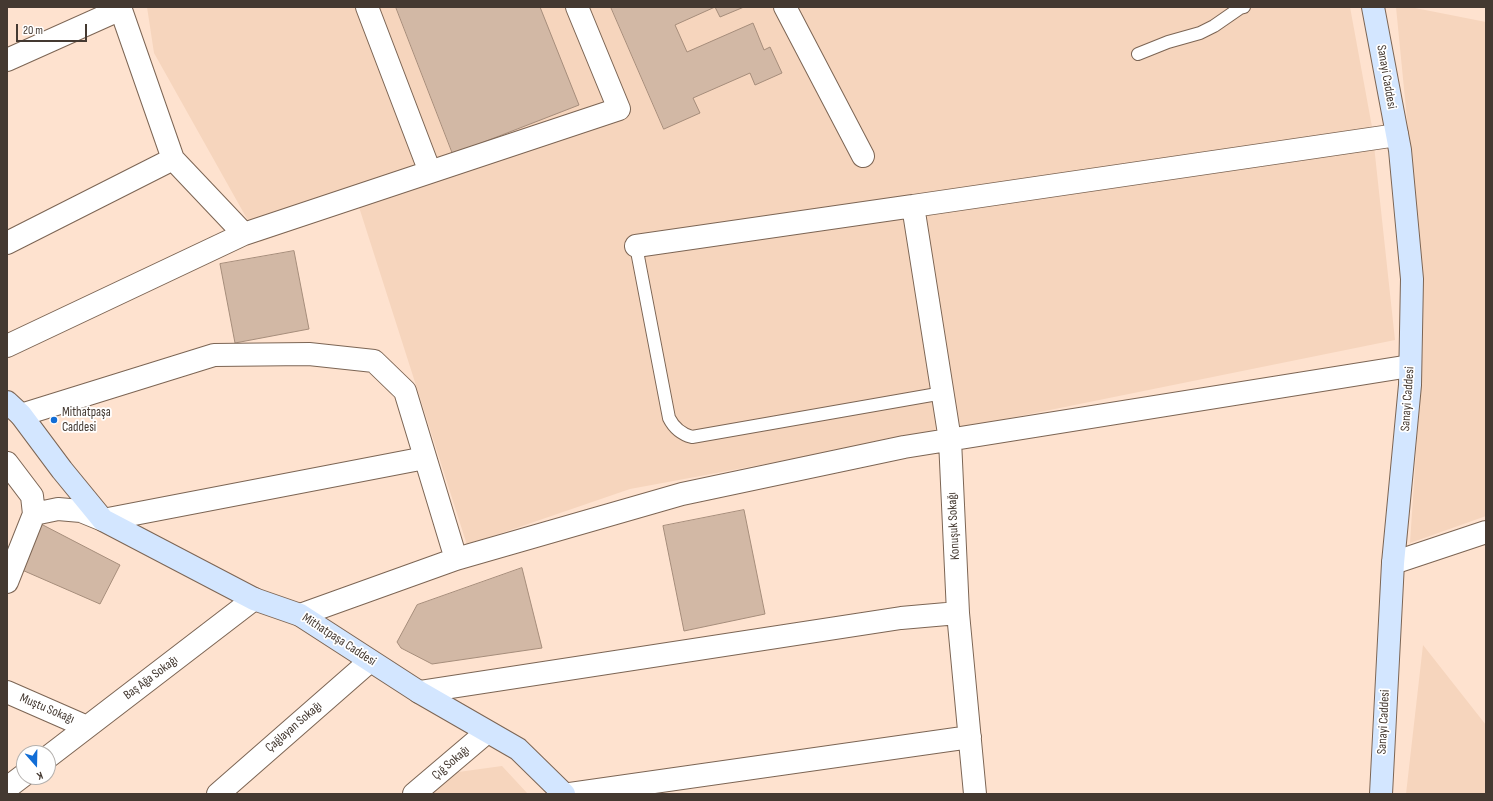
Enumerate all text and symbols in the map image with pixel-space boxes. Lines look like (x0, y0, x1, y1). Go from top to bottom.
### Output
scale bar (18, 16, 89, 42)
text: 20 m (23, 23, 43, 38)
street label: Sanayi Caddesi (1373, 44, 1399, 110)
street label: Sanayi Caddesi (1398, 366, 1418, 432)
place label: Mithatpaşa Caddesi (62, 405, 111, 436)
marker: Mithatpaşa Caddesi (49, 415, 59, 425)
street label: Konuşuk Sokağı (944, 492, 964, 560)
street label: Mithatpaşa Caddesi (299, 610, 379, 670)
street label: Baş Ağa Sokağı (121, 653, 181, 703)
street label: Sanayi Caddesi (1375, 689, 1393, 755)
street label: Muştu Sokağı (17, 691, 77, 727)
street label: Çağlayan Sokağı (263, 698, 325, 756)
street label: Çığ Sokağı (429, 743, 473, 783)
north arrow (16, 745, 56, 785)
text: K (35, 769, 45, 783)

